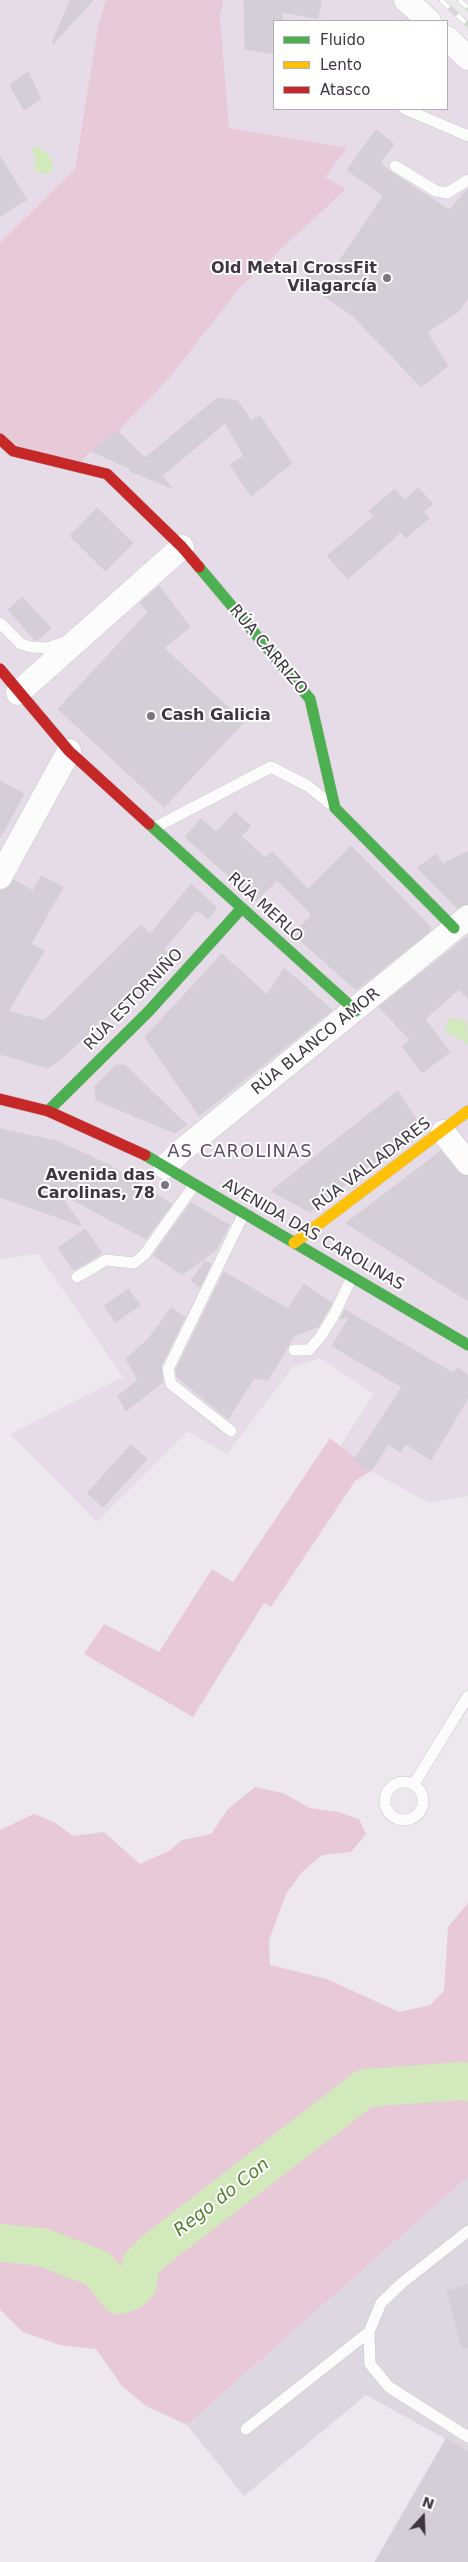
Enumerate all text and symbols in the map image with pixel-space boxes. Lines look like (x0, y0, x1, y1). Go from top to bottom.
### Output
legend (273, 20, 448, 110)
text: Fluido (320, 31, 365, 49)
text: Lento (320, 56, 362, 74)
text: Atasco (320, 81, 370, 99)
place label: Old Metal CrossFit Vilagarcía (211, 259, 377, 297)
marker: Old Metal CrossFit Vilagarcía (381, 272, 393, 284)
street label: RÚA CARRIZO (225, 601, 311, 699)
place label: Cash Galicia (161, 706, 271, 726)
marker: Cash Galicia (145, 710, 157, 722)
street label: RÚA MERLO (223, 869, 307, 947)
street label: RÚA ESTORNIÑO (81, 945, 187, 1055)
street label: RÚA BLANCO AMOR (248, 984, 384, 1100)
street label: RÚA VALLADARES (309, 1114, 435, 1216)
district label: AS CAROLINAS (166, 1141, 314, 1163)
place label: Avenida das Carolinas, 78 (37, 1166, 155, 1204)
street label: AVENIDA DAS CAROLINAS (219, 1175, 407, 1295)
marker: Avenida das Carolinas, 78 (159, 1179, 171, 1191)
water label: Rego do Con (170, 2154, 274, 2242)
north arrow (398, 2492, 448, 2542)
text: N (420, 2493, 436, 2512)

